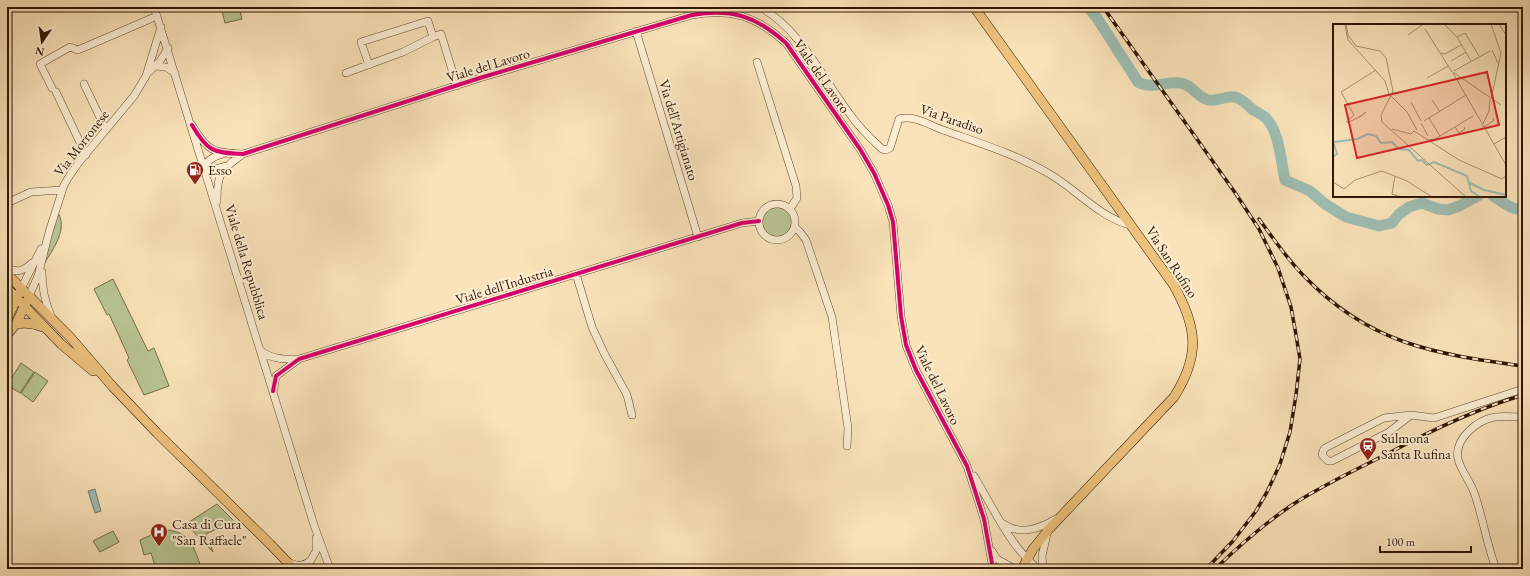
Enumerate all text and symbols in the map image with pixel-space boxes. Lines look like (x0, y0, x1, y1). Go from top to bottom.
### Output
north arrow (22, 22, 62, 62)
inset map (1333, 24, 1506, 197)
street label: Viale del Lavoro (790, 35, 854, 117)
text: N (34, 44, 46, 60)
street label: Viale del Lavoro (444, 44, 532, 86)
street label: Via dell'Artigianato (655, 77, 703, 183)
street label: Via Paradiso (918, 100, 986, 138)
street label: Via Morronese (49, 106, 113, 180)
fuel station icon: Esso (185, 160, 205, 185)
place label: Esso (208, 161, 232, 179)
street label: Viale della Repubblica (221, 202, 273, 322)
street label: Via San Rufino (1142, 223, 1202, 301)
street label: Viale dell'Industria (453, 262, 555, 308)
street label: Viale del Lavoro (911, 342, 965, 428)
place label: Sulmona Santa Rufina (1381, 429, 1451, 463)
station icon: Sulmona Santa Rufina (1358, 436, 1378, 461)
place label: Casa di Cura "San Raffaele" (172, 515, 247, 549)
hospital icon: Casa di Cura "San Raffaele" (149, 522, 169, 547)
scale bar (1380, 528, 1471, 554)
text: 100 m (1386, 534, 1416, 550)

